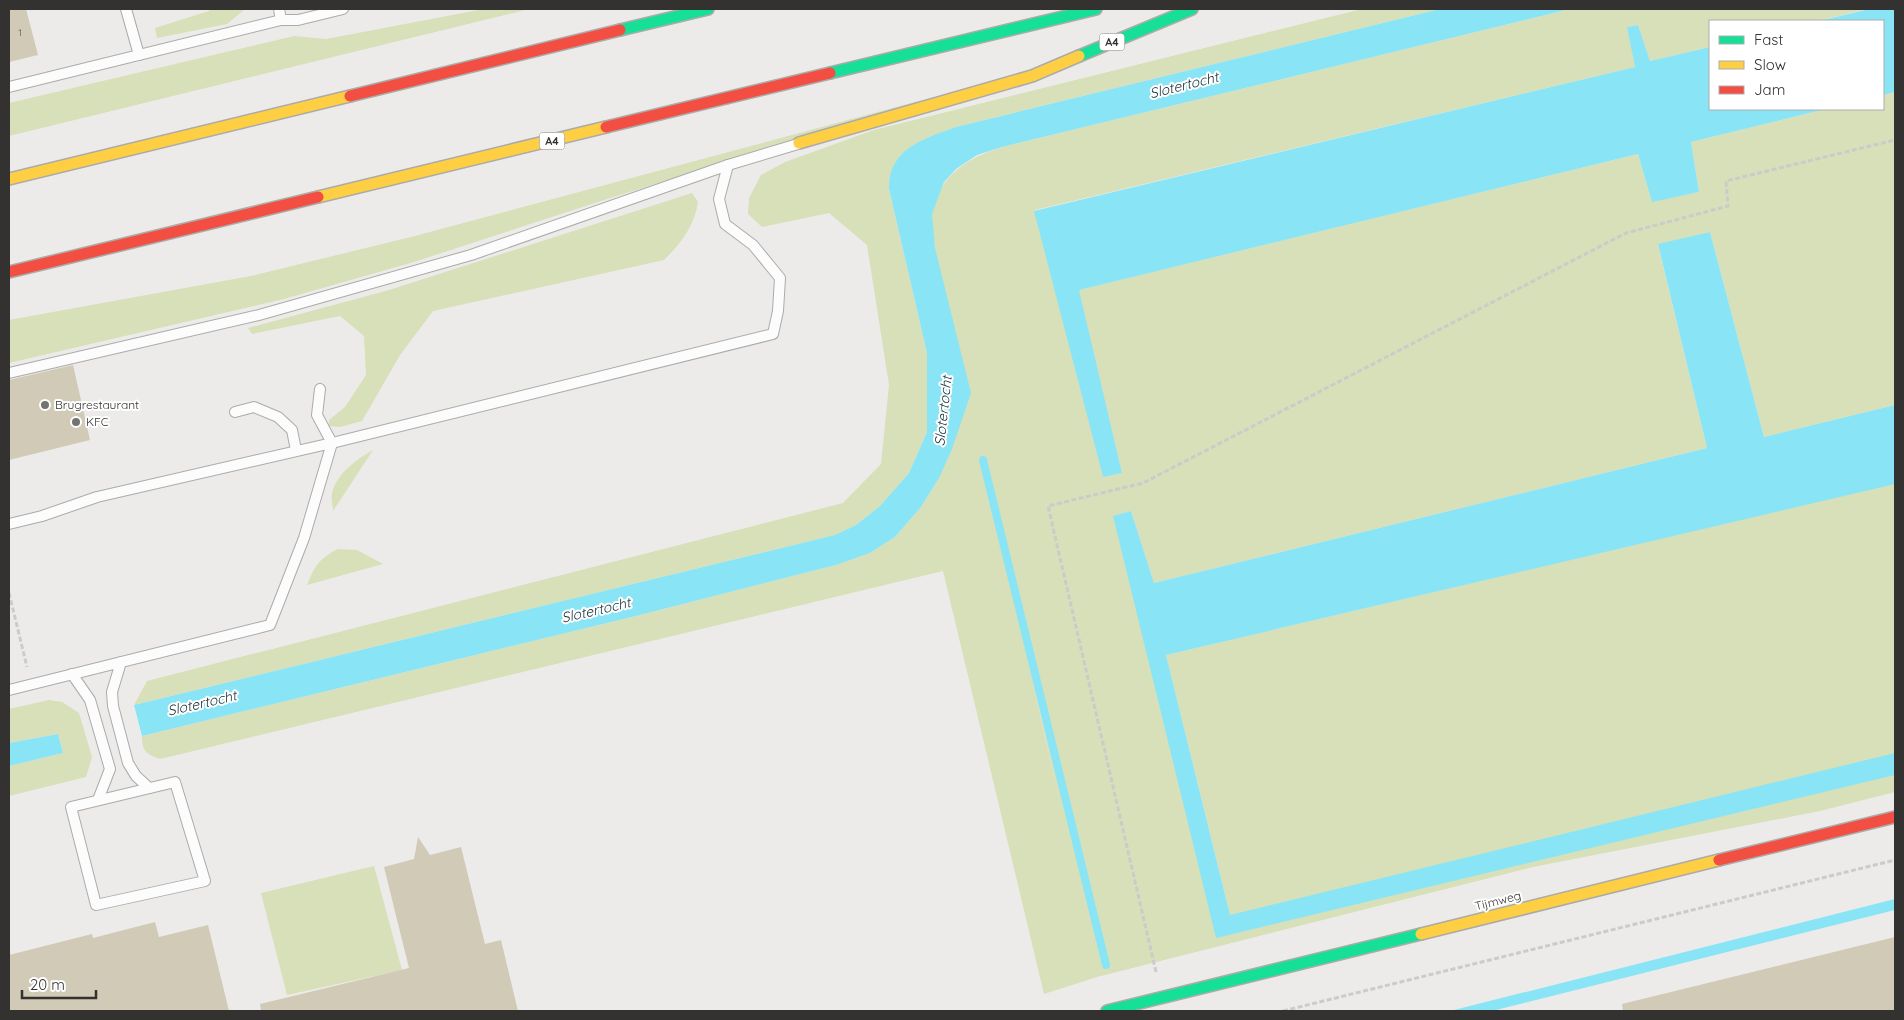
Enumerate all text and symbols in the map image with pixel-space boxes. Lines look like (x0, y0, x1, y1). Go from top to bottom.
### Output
legend (1709, 20, 1884, 110)
house number: 1 (18, 26, 22, 39)
text: Fast (1754, 30, 1783, 49)
road number: A4 (1100, 34, 1124, 51)
text: Slow (1754, 55, 1786, 74)
water label: Slotertocht (1148, 67, 1223, 102)
text: Jam (1754, 80, 1785, 99)
road number: A4 (540, 132, 564, 150)
water label: Slotertocht (930, 373, 956, 447)
place label: Brugrestaurant (55, 397, 139, 412)
marker: Brugrestaurant (39, 399, 51, 411)
place label: KFC (86, 414, 109, 429)
marker: KFC (70, 416, 82, 428)
water label: Slotertocht (560, 593, 635, 627)
water label: Slotertocht (166, 686, 241, 720)
street label: Tijmweg (1473, 888, 1523, 914)
scale bar (22, 968, 96, 1000)
text: 20 m (30, 975, 65, 994)

